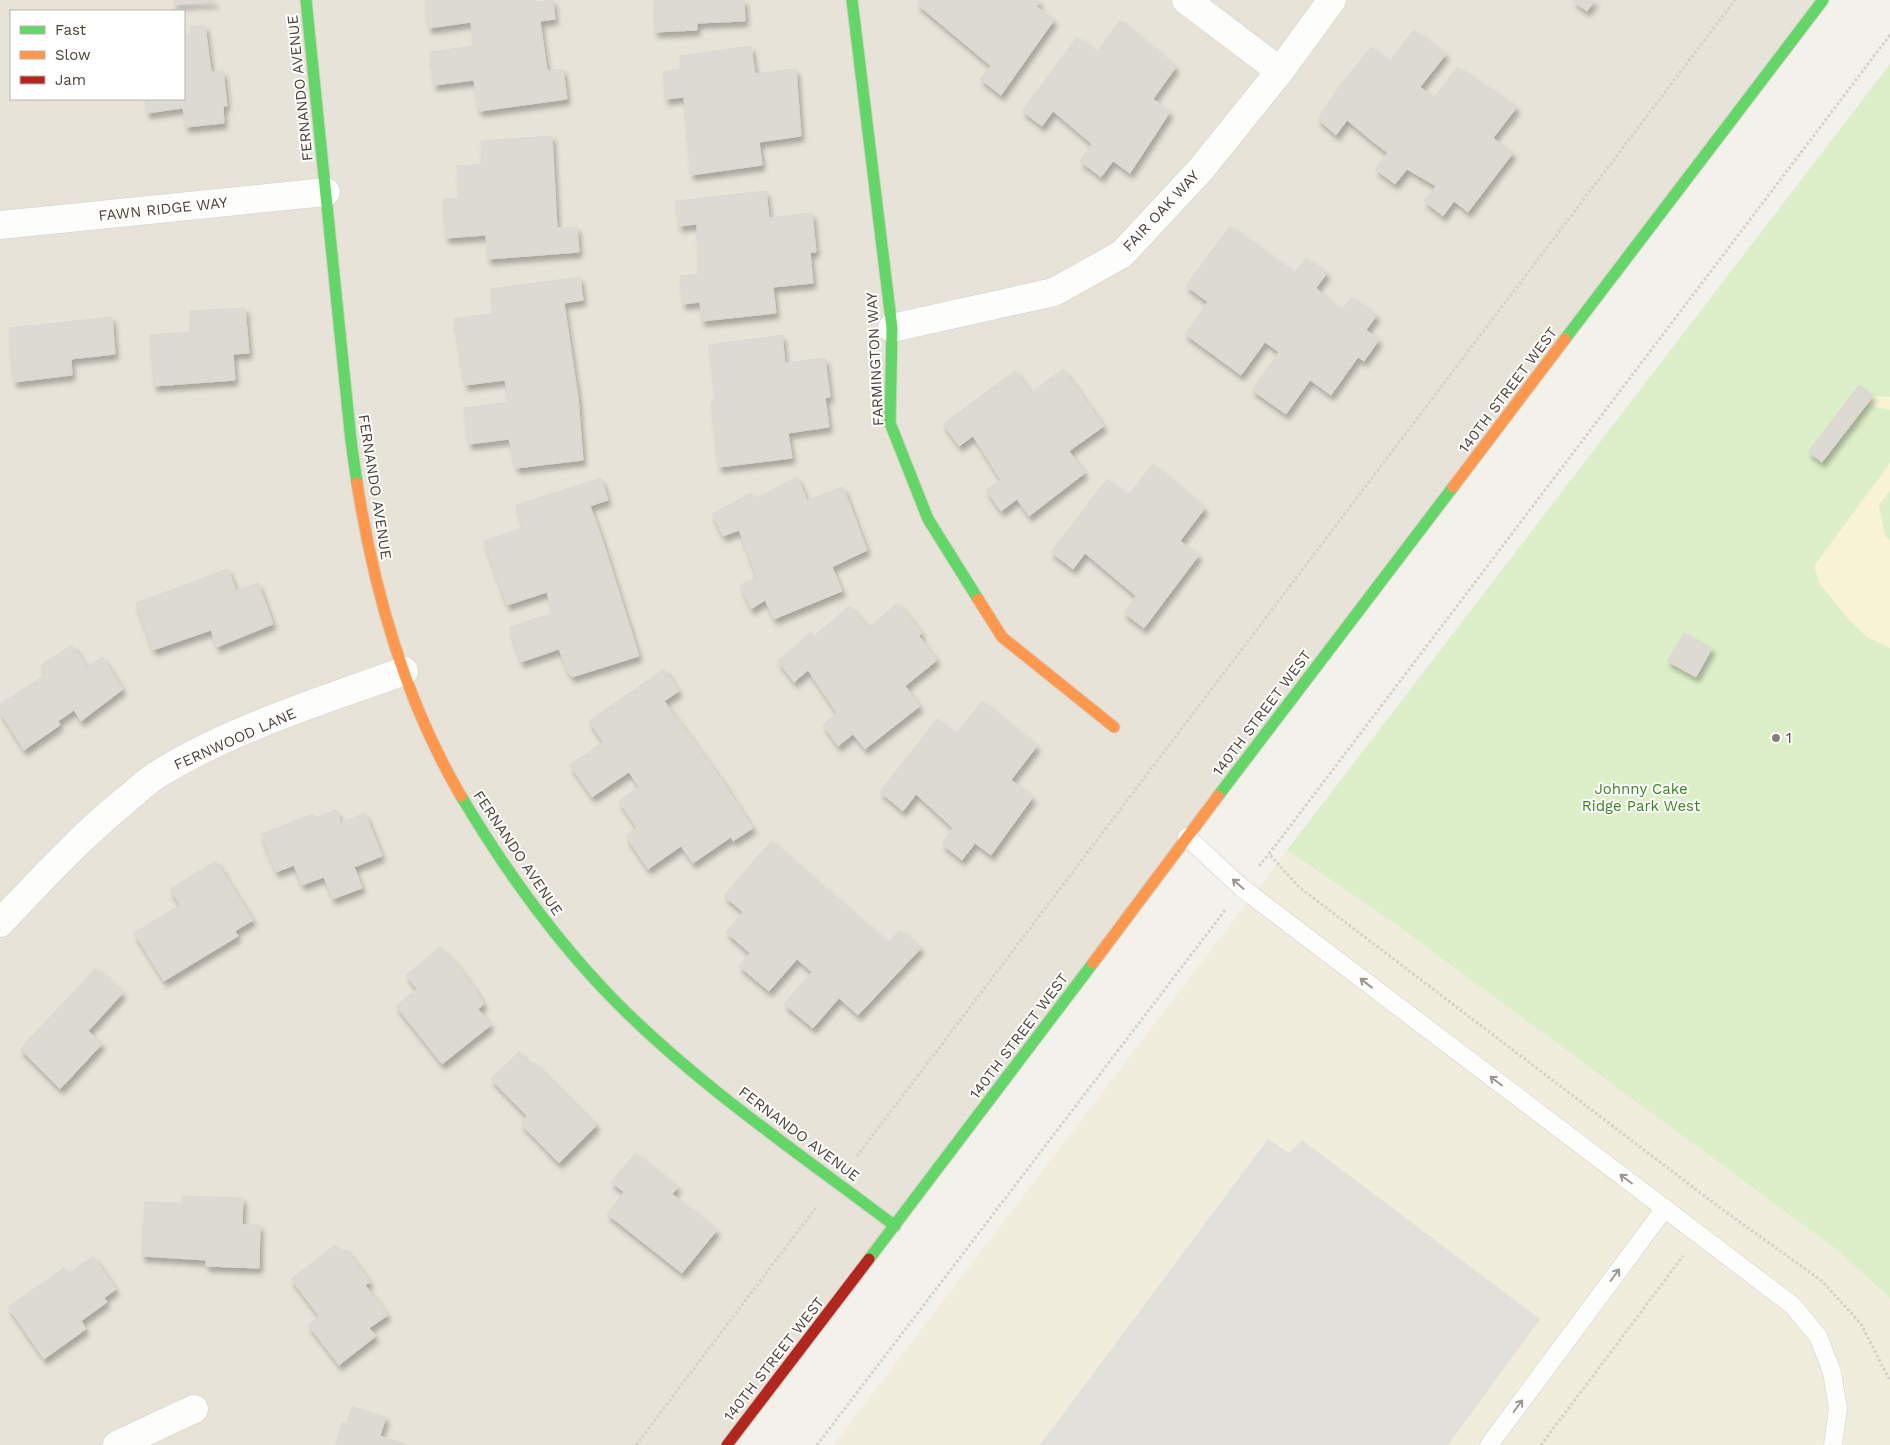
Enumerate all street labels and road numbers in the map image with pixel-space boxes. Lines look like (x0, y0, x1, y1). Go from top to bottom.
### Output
street label: FERNANDO AVENUE (283, 14, 317, 162)
street label: FAIR OAK WAY (1119, 167, 1203, 255)
street label: FAWN RIDGE WAY (98, 193, 229, 225)
street label: FARMINGTON WAY (862, 291, 887, 426)
street label: 140TH STREET WEST (1455, 324, 1561, 456)
street label: FERNANDO AVENUE (355, 413, 395, 561)
street label: 140TH STREET WEST (1209, 647, 1315, 779)
street label: FERNWOOD LANE (171, 704, 299, 774)
street label: FERNANDO AVENUE (470, 787, 566, 919)
street label: 140TH STREET WEST (966, 970, 1072, 1102)
street label: FERNANDO AVENUE (735, 1083, 863, 1185)
street label: 140TH STREET WEST (720, 1293, 828, 1425)

